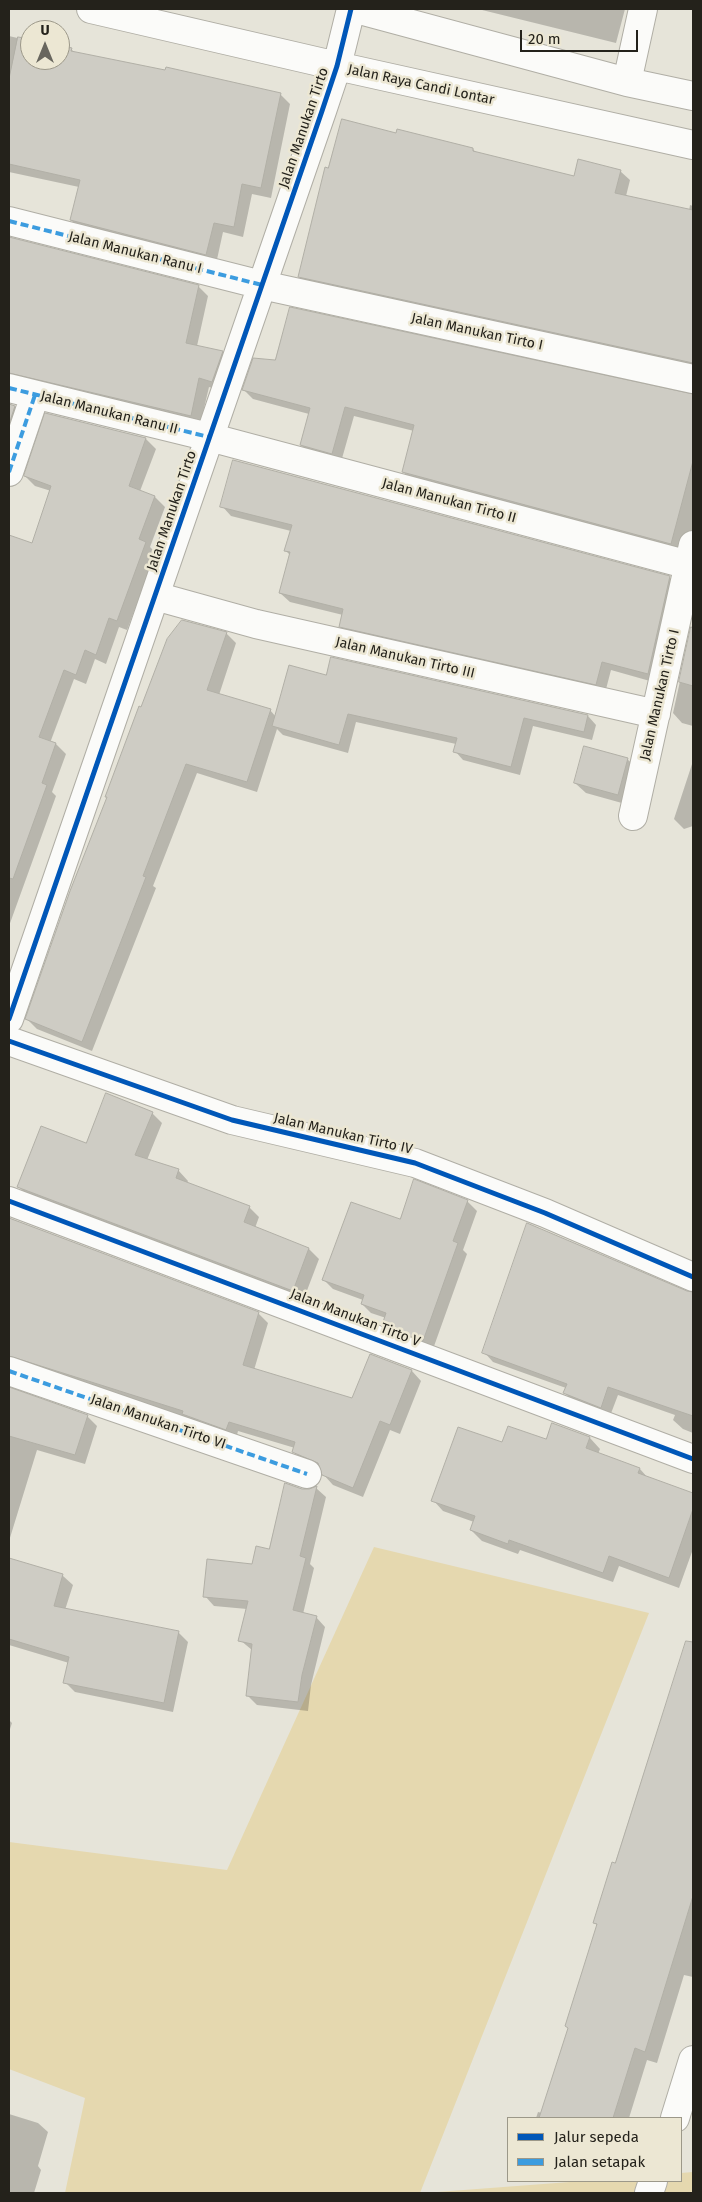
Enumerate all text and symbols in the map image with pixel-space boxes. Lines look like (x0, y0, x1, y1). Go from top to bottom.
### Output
north arrow (20, 20, 70, 70)
scale bar (522, 20, 640, 52)
text: U (40, 22, 50, 39)
text: 20 m (528, 30, 561, 48)
street label: Jalan Raya Candi Lontar (346, 61, 496, 109)
street label: Jalan Manukan Tirto (276, 66, 332, 190)
street label: Jalan Manukan Ranu I (67, 228, 203, 278)
street label: Jalan Manukan Tirto I (410, 310, 544, 354)
street label: Jalan Manukan Ranu II (39, 388, 179, 438)
street label: Jalan Manukan Tirto (144, 449, 200, 573)
street label: Jalan Manukan Tirto II (380, 475, 518, 527)
street label: Jalan Manukan Tirto I (637, 628, 683, 762)
street label: Jalan Manukan Tirto III (334, 634, 476, 682)
street label: Jalan Manukan Tirto IV (272, 1110, 414, 1158)
street label: Jalan Manukan Tirto V (288, 1285, 422, 1351)
street label: Jalan Manukan Tirto VI (88, 1391, 228, 1453)
legend (507, 2117, 682, 2182)
text: Jalur sepeda (554, 2128, 639, 2146)
text: Jalan setapak (554, 2153, 645, 2171)

